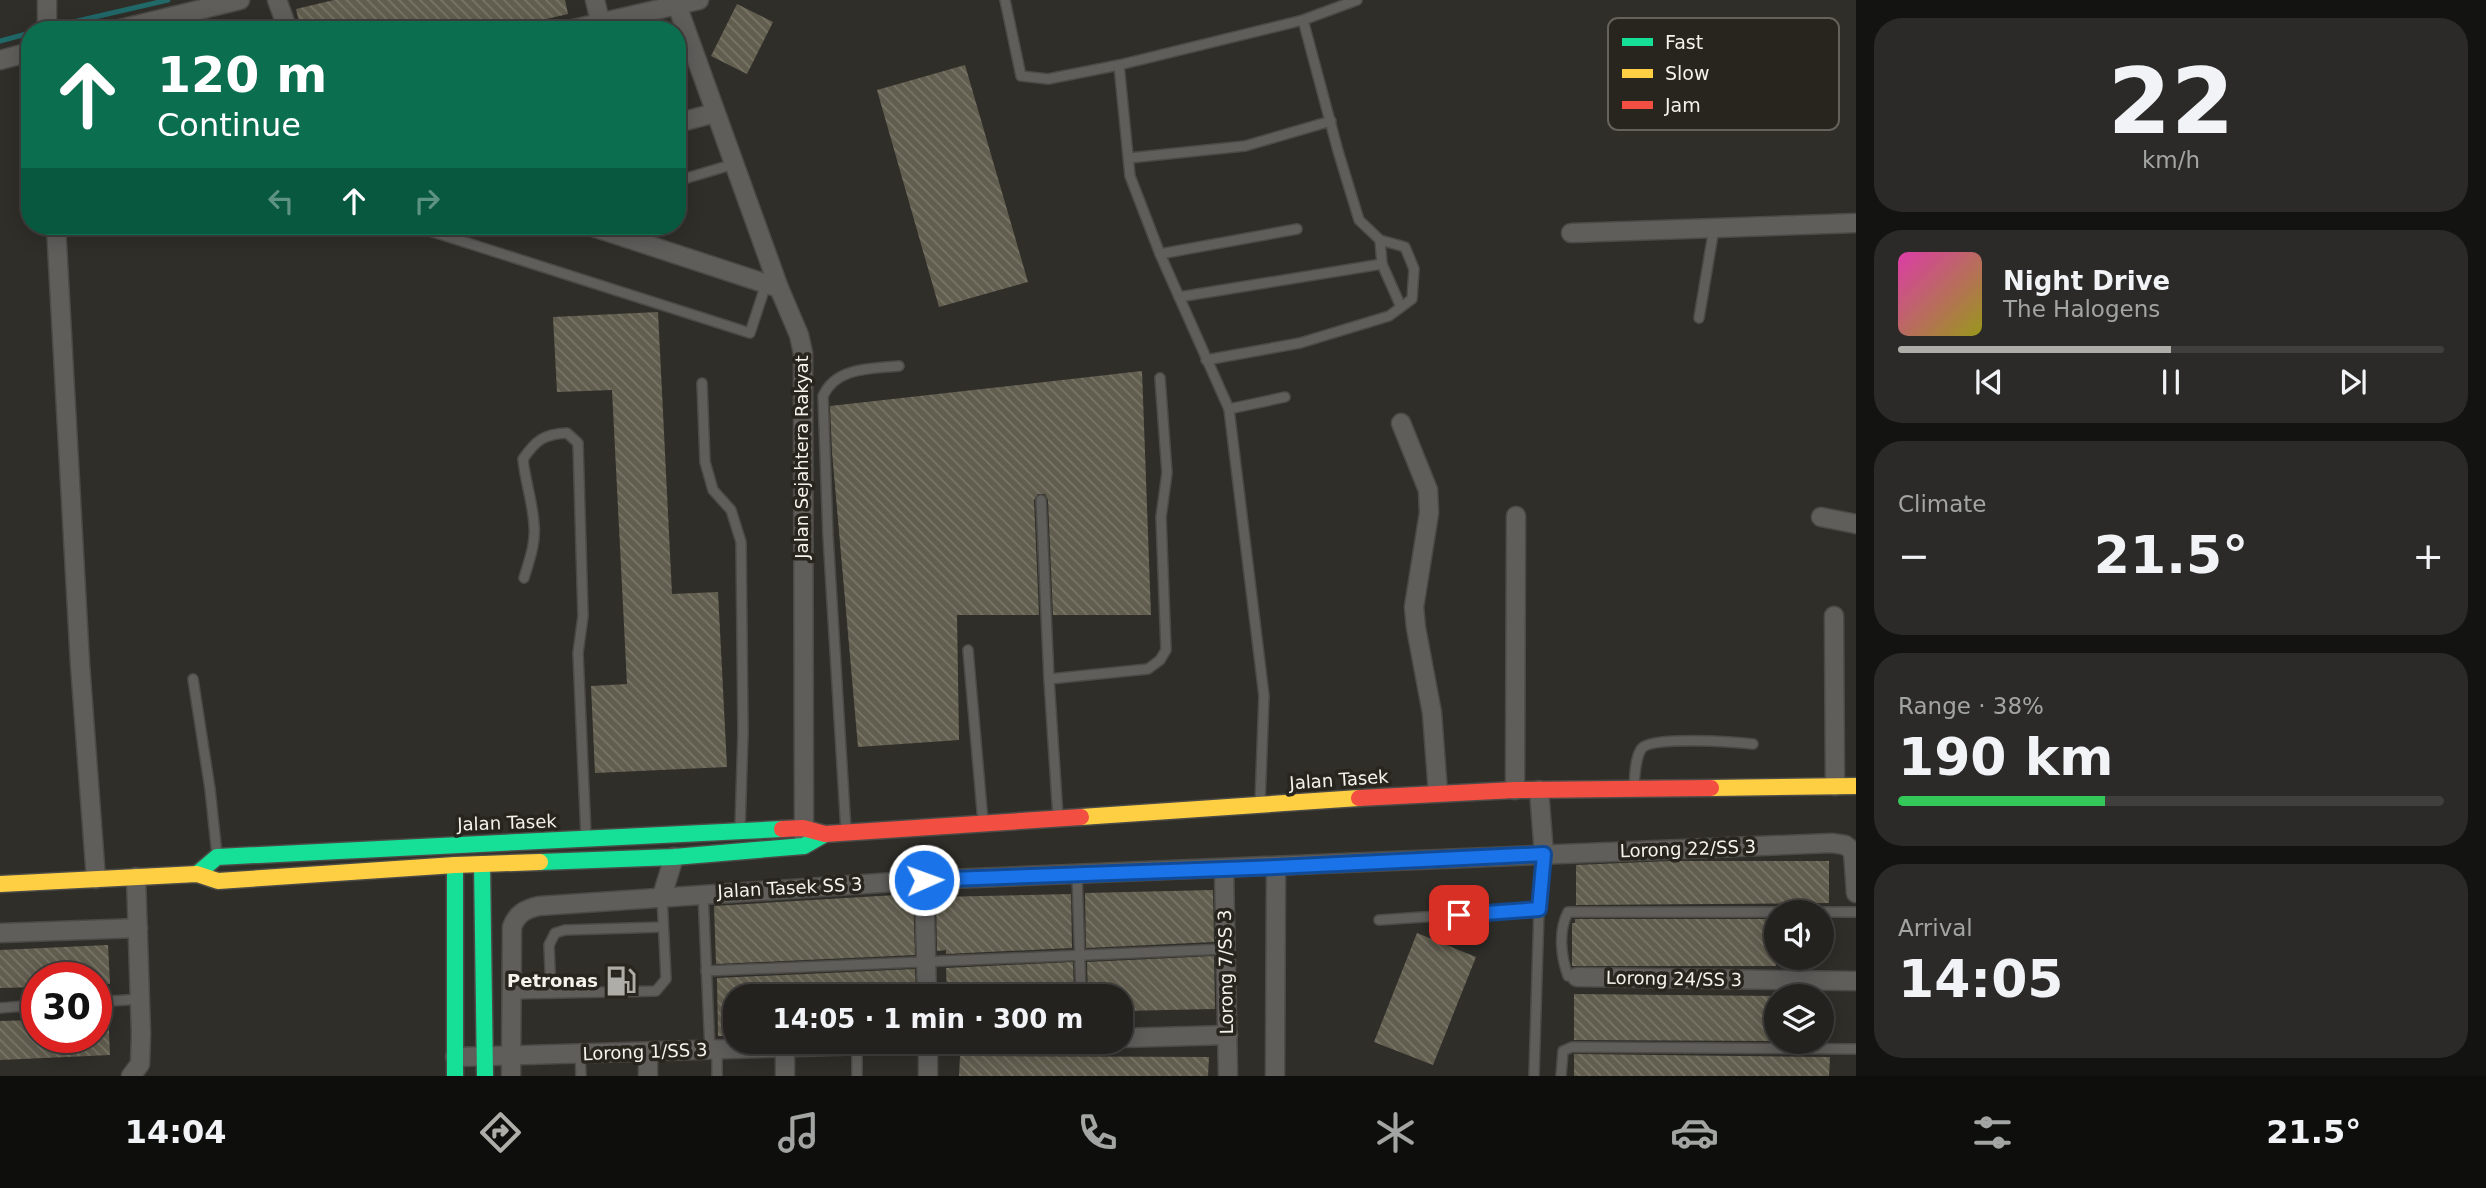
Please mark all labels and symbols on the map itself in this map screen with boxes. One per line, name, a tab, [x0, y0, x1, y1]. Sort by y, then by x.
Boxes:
legend	[1608, 18, 1839, 130]
text: Fast	[1665, 31, 1703, 53]
text: Slow	[1665, 62, 1710, 84]
text: Jam	[1664, 94, 1701, 116]
street label: Jalan Sejahtera Rakyat	[791, 355, 812, 560]
street label: Jalan Tasek	[1288, 766, 1390, 794]
street label: Jalan Tasek	[456, 810, 558, 835]
street label: Lorong 22/SS 3	[1620, 836, 1756, 861]
position arrow	[887, 843, 961, 917]
street label: Jalan Tasek SS 3	[716, 873, 863, 902]
pin	[1429, 885, 1489, 945]
street label: Lorong 7/SS 3	[1214, 909, 1237, 1035]
speed limit sign: 30	[21, 962, 112, 1053]
fuel station icon: Petronas	[604, 964, 638, 998]
street label: Lorong 24/SS 3	[1606, 967, 1742, 990]
place label: Petronas	[507, 970, 598, 991]
street label: Lorong 1/SS 3	[582, 1039, 708, 1064]

